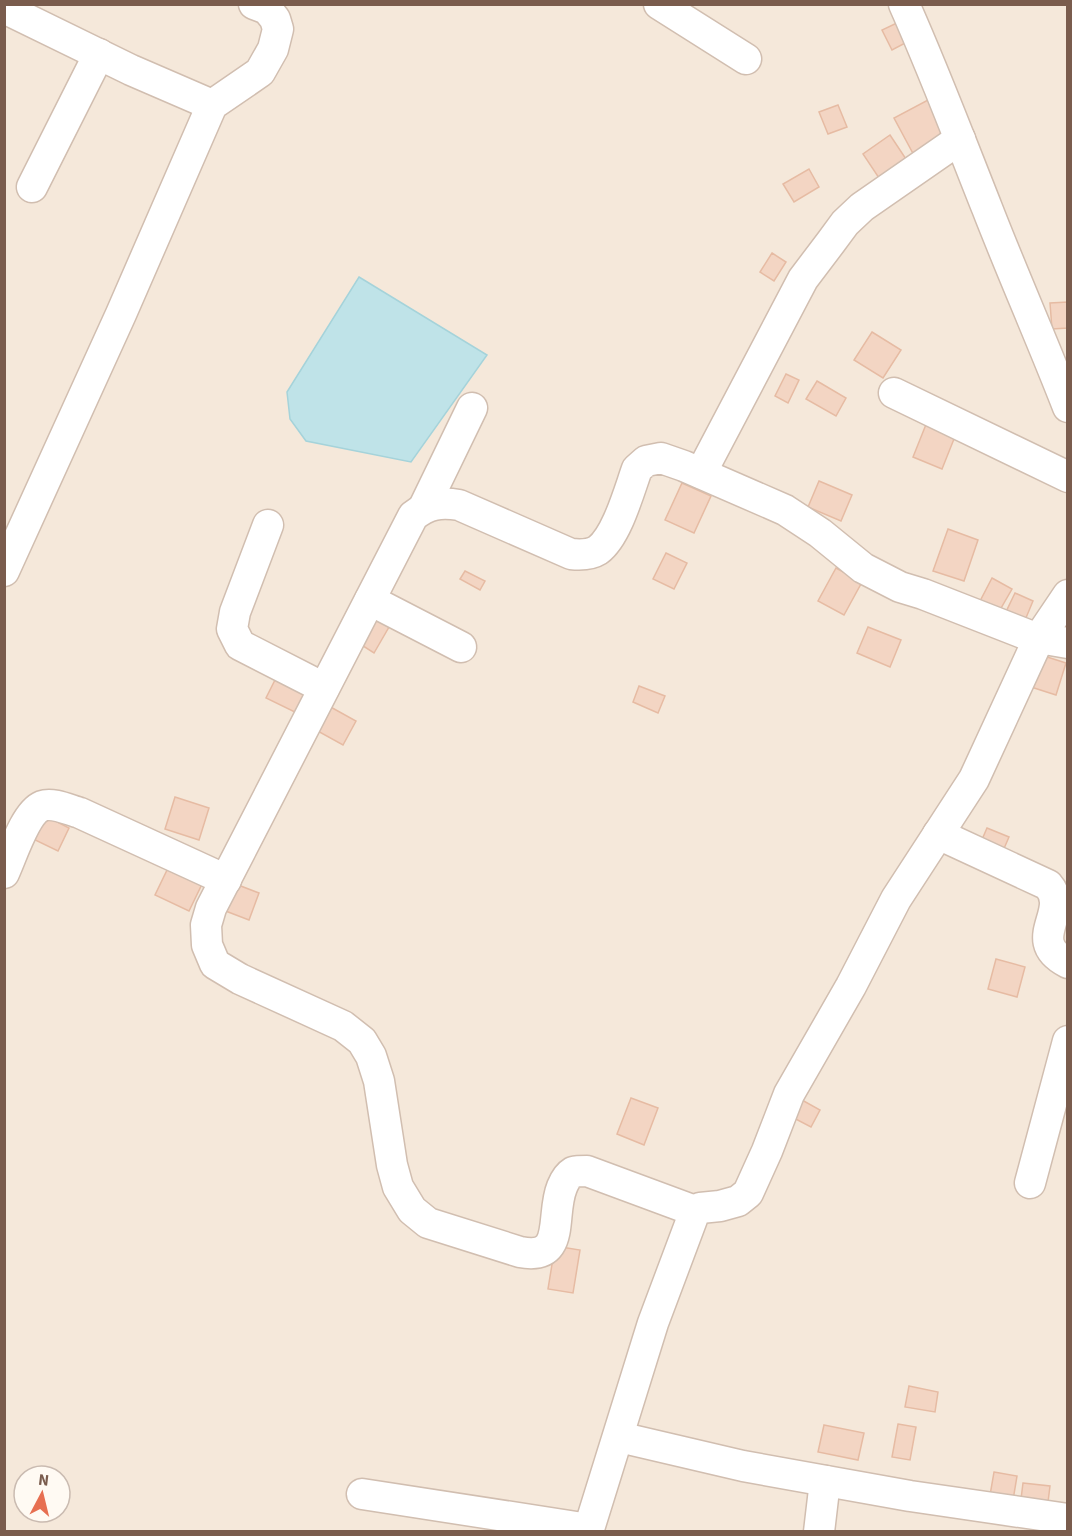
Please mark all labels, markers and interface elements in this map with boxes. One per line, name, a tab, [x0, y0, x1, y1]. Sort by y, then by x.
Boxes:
north arrow	[12, 1464, 72, 1524]
text: N	[37, 1469, 50, 1492]

